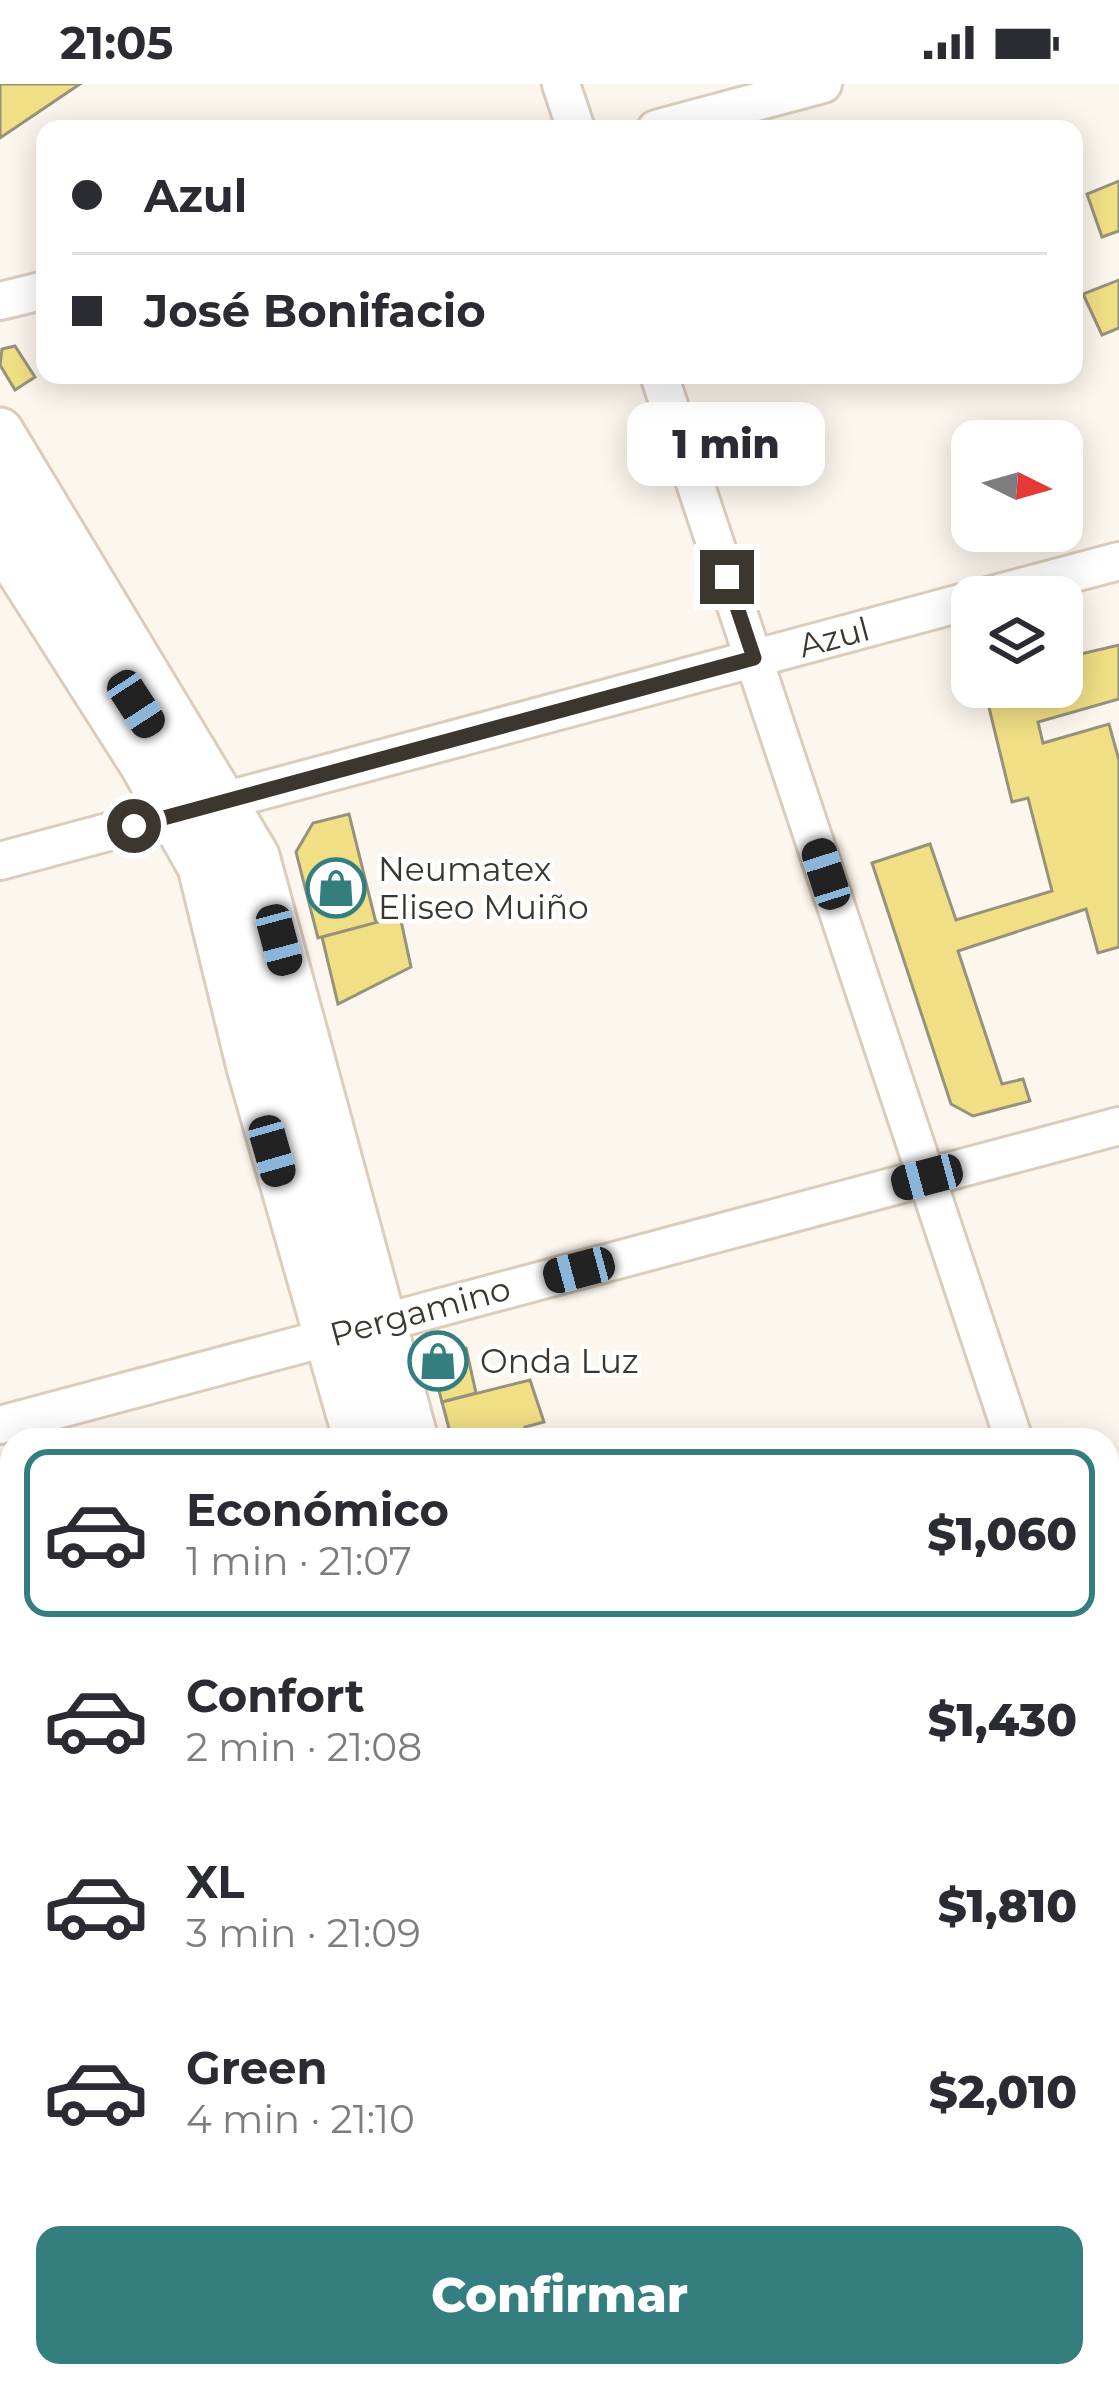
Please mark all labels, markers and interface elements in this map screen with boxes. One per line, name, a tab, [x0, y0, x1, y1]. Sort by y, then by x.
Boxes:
text: 21:05	[60, 15, 173, 70]
text: Azul	[144, 168, 247, 223]
text: José Bonifacio	[144, 283, 486, 338]
callout: 1 min	[628, 403, 826, 487]
text: 1 min	[672, 420, 780, 468]
north arrow	[951, 420, 1083, 552]
map controls	[951, 420, 1083, 708]
route end	[700, 550, 754, 604]
button: layers	[951, 576, 1083, 708]
street label: Azul	[794, 608, 874, 666]
car	[101, 664, 171, 744]
route start	[107, 799, 161, 853]
car	[798, 834, 854, 914]
place label: Neumatex Eliseo Muiño	[378, 849, 589, 927]
shop icon: Neumatex Eliseo Muiño	[305, 857, 367, 919]
car	[252, 901, 306, 979]
car	[245, 1111, 299, 1191]
car	[888, 1150, 966, 1204]
car	[540, 1243, 618, 1297]
street label: Pergamino	[325, 1268, 515, 1354]
shop icon: Onda Luz	[407, 1330, 469, 1392]
place label: Onda Luz	[480, 1341, 639, 1381]
icon: car	[42, 1479, 150, 1587]
text: Económico	[186, 1482, 449, 1537]
text: $1,060	[927, 1506, 1077, 1561]
text: 1 min · 21:07	[186, 1537, 412, 1585]
icon: car	[42, 1665, 150, 1773]
text: Confort	[186, 1668, 365, 1723]
text: $1,430	[928, 1692, 1077, 1747]
text: 2 min · 21:08	[186, 1723, 422, 1771]
icon: car	[42, 1851, 150, 1959]
text: XL	[186, 1854, 244, 1909]
text: $1,810	[938, 1878, 1077, 1933]
text: 3 min · 21:09	[186, 1909, 421, 1957]
icon: car	[42, 2037, 150, 2145]
text: Green	[186, 2040, 328, 2095]
text: $2,010	[929, 2064, 1077, 2119]
text: 4 min · 21:10	[186, 2095, 415, 2143]
button: Confirmar	[36, 2226, 1083, 2364]

